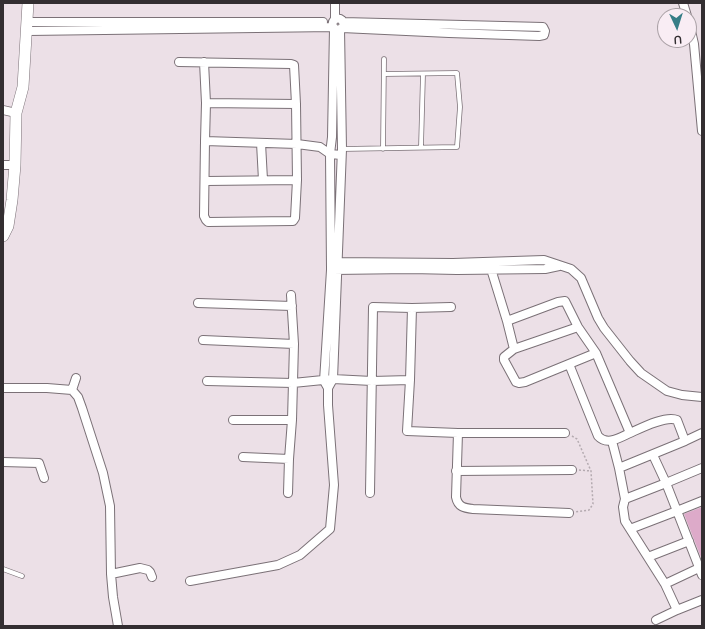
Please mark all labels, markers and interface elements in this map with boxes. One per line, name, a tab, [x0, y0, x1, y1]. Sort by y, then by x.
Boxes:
north arrow	[657, 8, 697, 48]
text: U	[673, 33, 682, 46]

